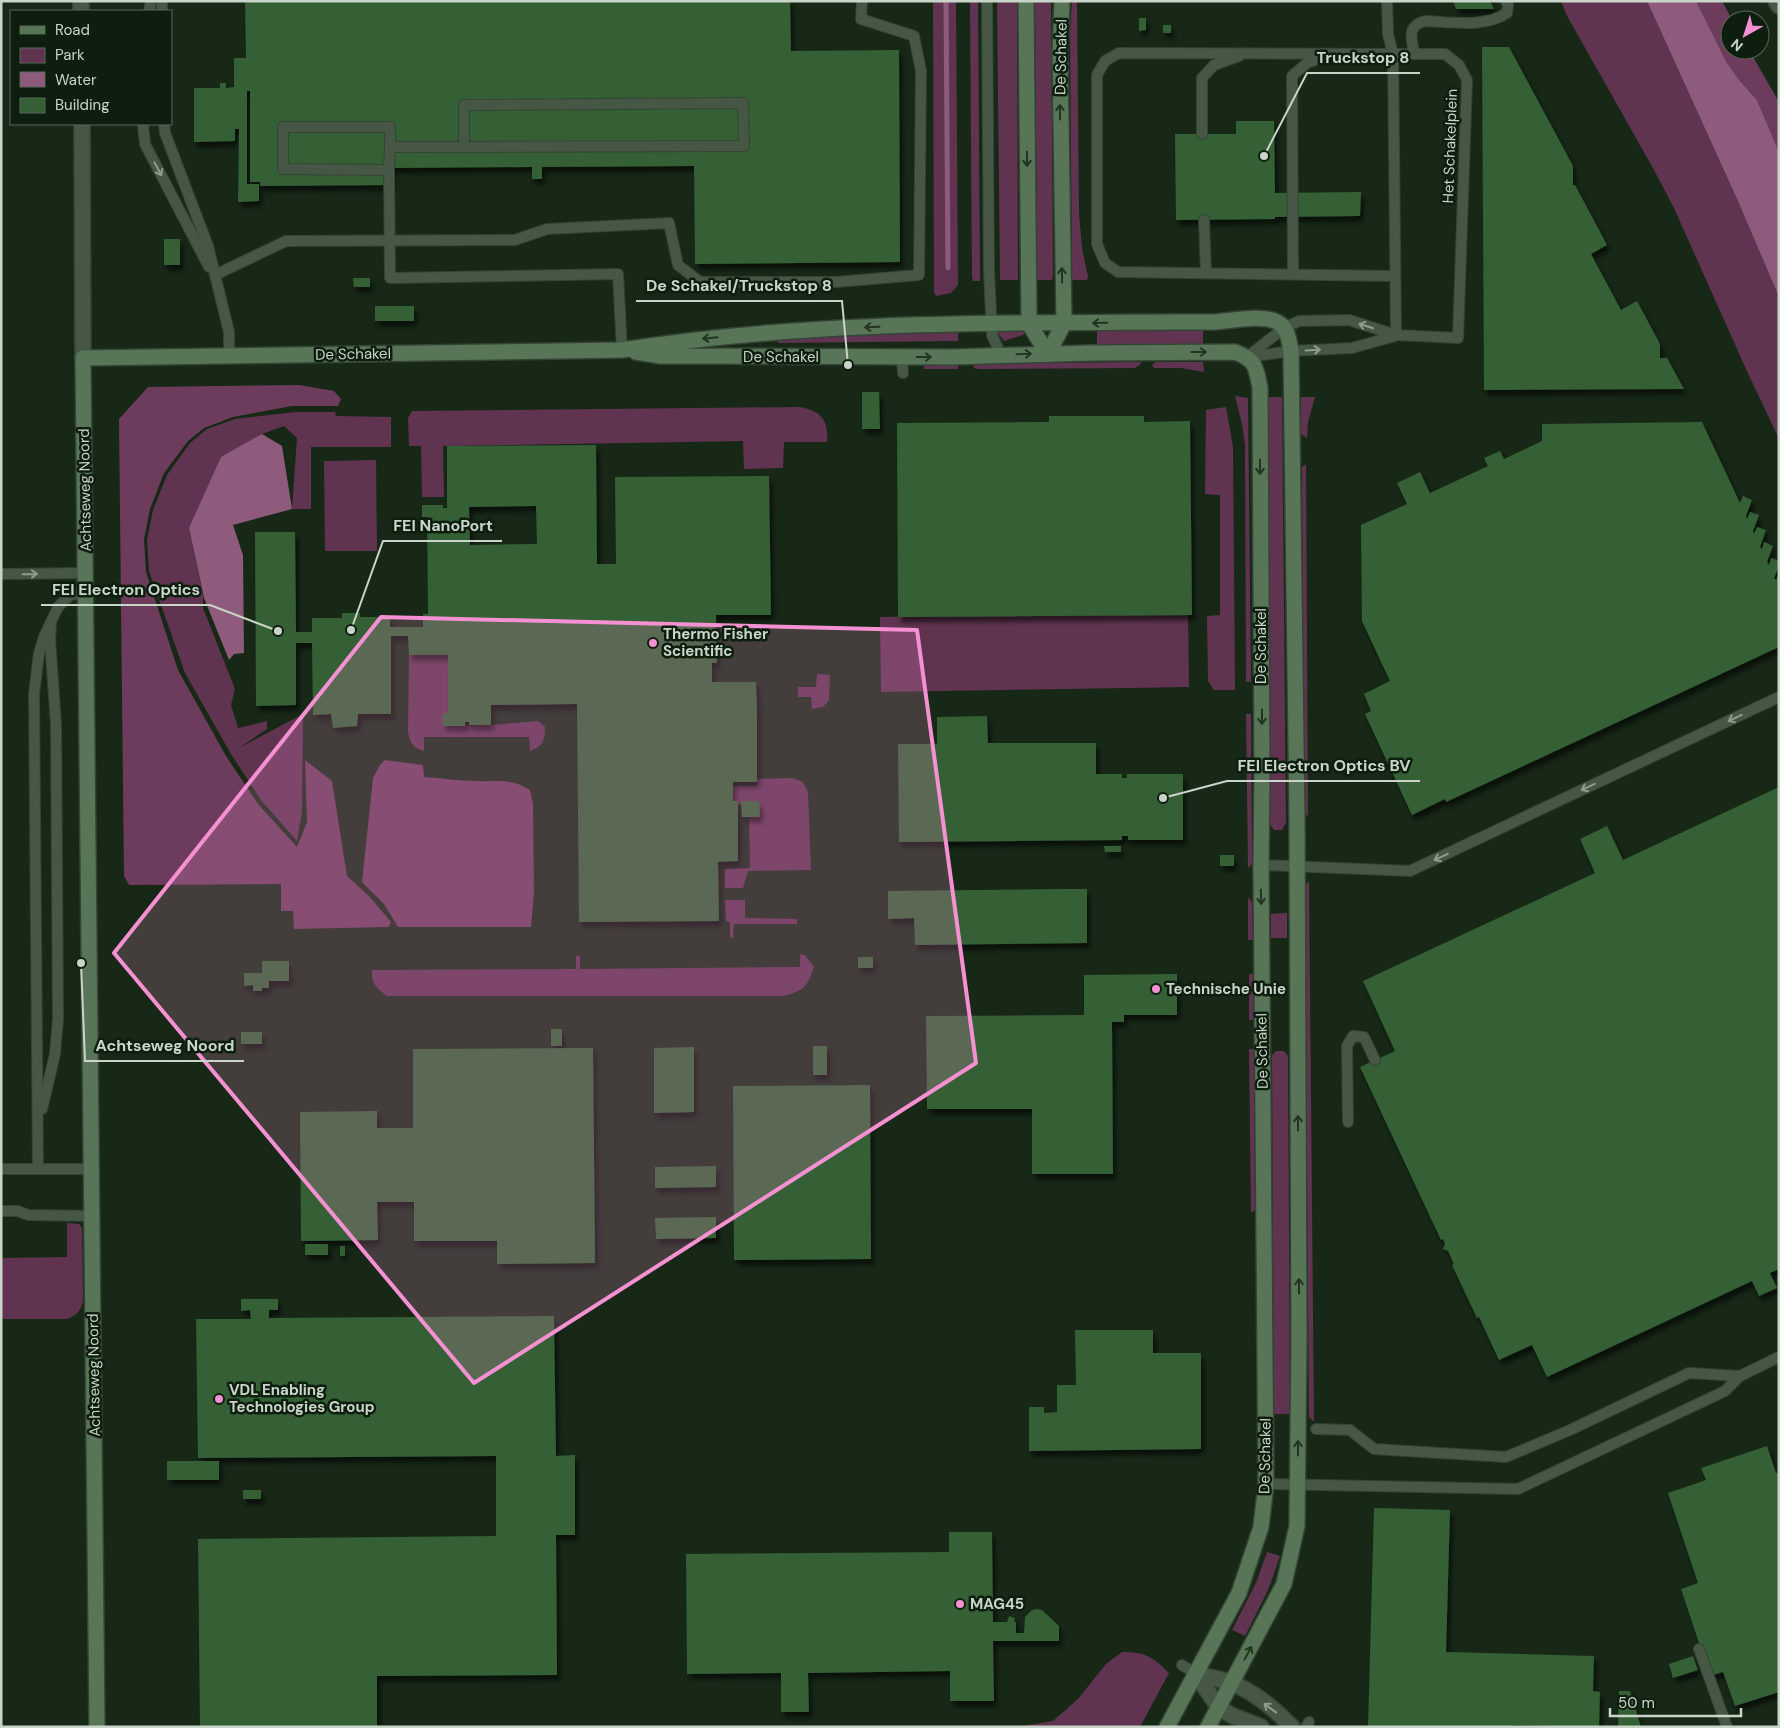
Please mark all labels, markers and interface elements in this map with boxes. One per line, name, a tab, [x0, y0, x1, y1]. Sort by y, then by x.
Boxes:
legend	[10, 10, 172, 125]
north arrow	[1720, 10, 1770, 60]
street label: De Schakel	[1050, 19, 1072, 95]
text: Road	[55, 20, 90, 40]
text: N	[1727, 35, 1746, 55]
callout: Truckstop 8	[1307, 42, 1420, 73]
text: Park	[55, 45, 85, 65]
text: Truckstop 8	[1317, 47, 1409, 68]
text: Water	[55, 70, 97, 90]
street label: Het Schakelplein	[1438, 88, 1462, 204]
text: Building	[55, 95, 110, 115]
one-way arrow	[1055, 104, 1065, 120]
one-way arrow	[1022, 150, 1032, 167]
one-way arrow	[154, 161, 163, 176]
one-way arrow	[1057, 267, 1067, 283]
callout: De Schakel/Truckstop 8	[636, 270, 842, 301]
text: De Schakel/Truckstop 8	[646, 275, 832, 296]
one-way arrow	[1093, 318, 1109, 328]
one-way arrow	[1358, 320, 1374, 330]
one-way arrow	[865, 323, 881, 332]
one-way arrow	[703, 333, 719, 343]
street label: De Schakel	[315, 343, 391, 365]
one-way arrow	[1305, 346, 1321, 355]
street label: De Schakel	[743, 347, 819, 367]
one-way arrow	[1190, 347, 1207, 357]
one-way arrow	[1016, 350, 1032, 359]
one-way arrow	[916, 352, 932, 362]
street label: Achtseweg Noord	[74, 428, 96, 552]
one-way arrow	[1256, 458, 1265, 474]
callout: FEI NanoPort	[383, 510, 502, 541]
text: FEI NanoPort	[393, 515, 493, 536]
one-way arrow	[22, 569, 38, 578]
callout: FEI Electron Optics	[41, 574, 210, 605]
text: FEI Electron Optics	[52, 579, 200, 600]
street label: De Schakel	[1251, 608, 1271, 684]
place label: Thermo Fisher Scientific	[663, 624, 768, 661]
marker: Thermo Fisher Scientific	[647, 637, 659, 649]
one-way arrow	[1257, 708, 1267, 724]
one-way arrow	[1728, 714, 1743, 723]
callout: FEI Electron Optics BV	[1227, 750, 1420, 781]
text: FEI Electron Optics BV	[1237, 755, 1411, 776]
one-way arrow	[1581, 783, 1596, 793]
one-way arrow	[1434, 852, 1449, 862]
one-way arrow	[1256, 888, 1266, 904]
place label: Technische Unie	[1166, 979, 1286, 999]
marker: Technische Unie	[1150, 983, 1162, 995]
street label: De Schakel	[1251, 1013, 1273, 1089]
callout: Achtseweg Noord	[85, 1030, 244, 1061]
text: Achtseweg Noord	[96, 1035, 234, 1056]
one-way arrow	[1293, 1116, 1303, 1132]
one-way arrow	[1294, 1278, 1304, 1294]
street label: Achtseweg Noord	[83, 1313, 105, 1437]
place label: VDL Enabling Technologies Group	[229, 1380, 375, 1417]
marker: VDL Enabling Technologies Group	[213, 1393, 225, 1405]
street label: De Schakel	[1254, 1418, 1276, 1494]
one-way arrow	[1293, 1441, 1303, 1457]
place label: MAG45	[970, 1594, 1024, 1614]
marker: MAG45	[954, 1598, 966, 1610]
one-way arrow	[1244, 1646, 1253, 1661]
scale bar	[1610, 1686, 1741, 1718]
text: 50 m	[1618, 1693, 1655, 1713]
one-way arrow	[1264, 1702, 1277, 1713]

